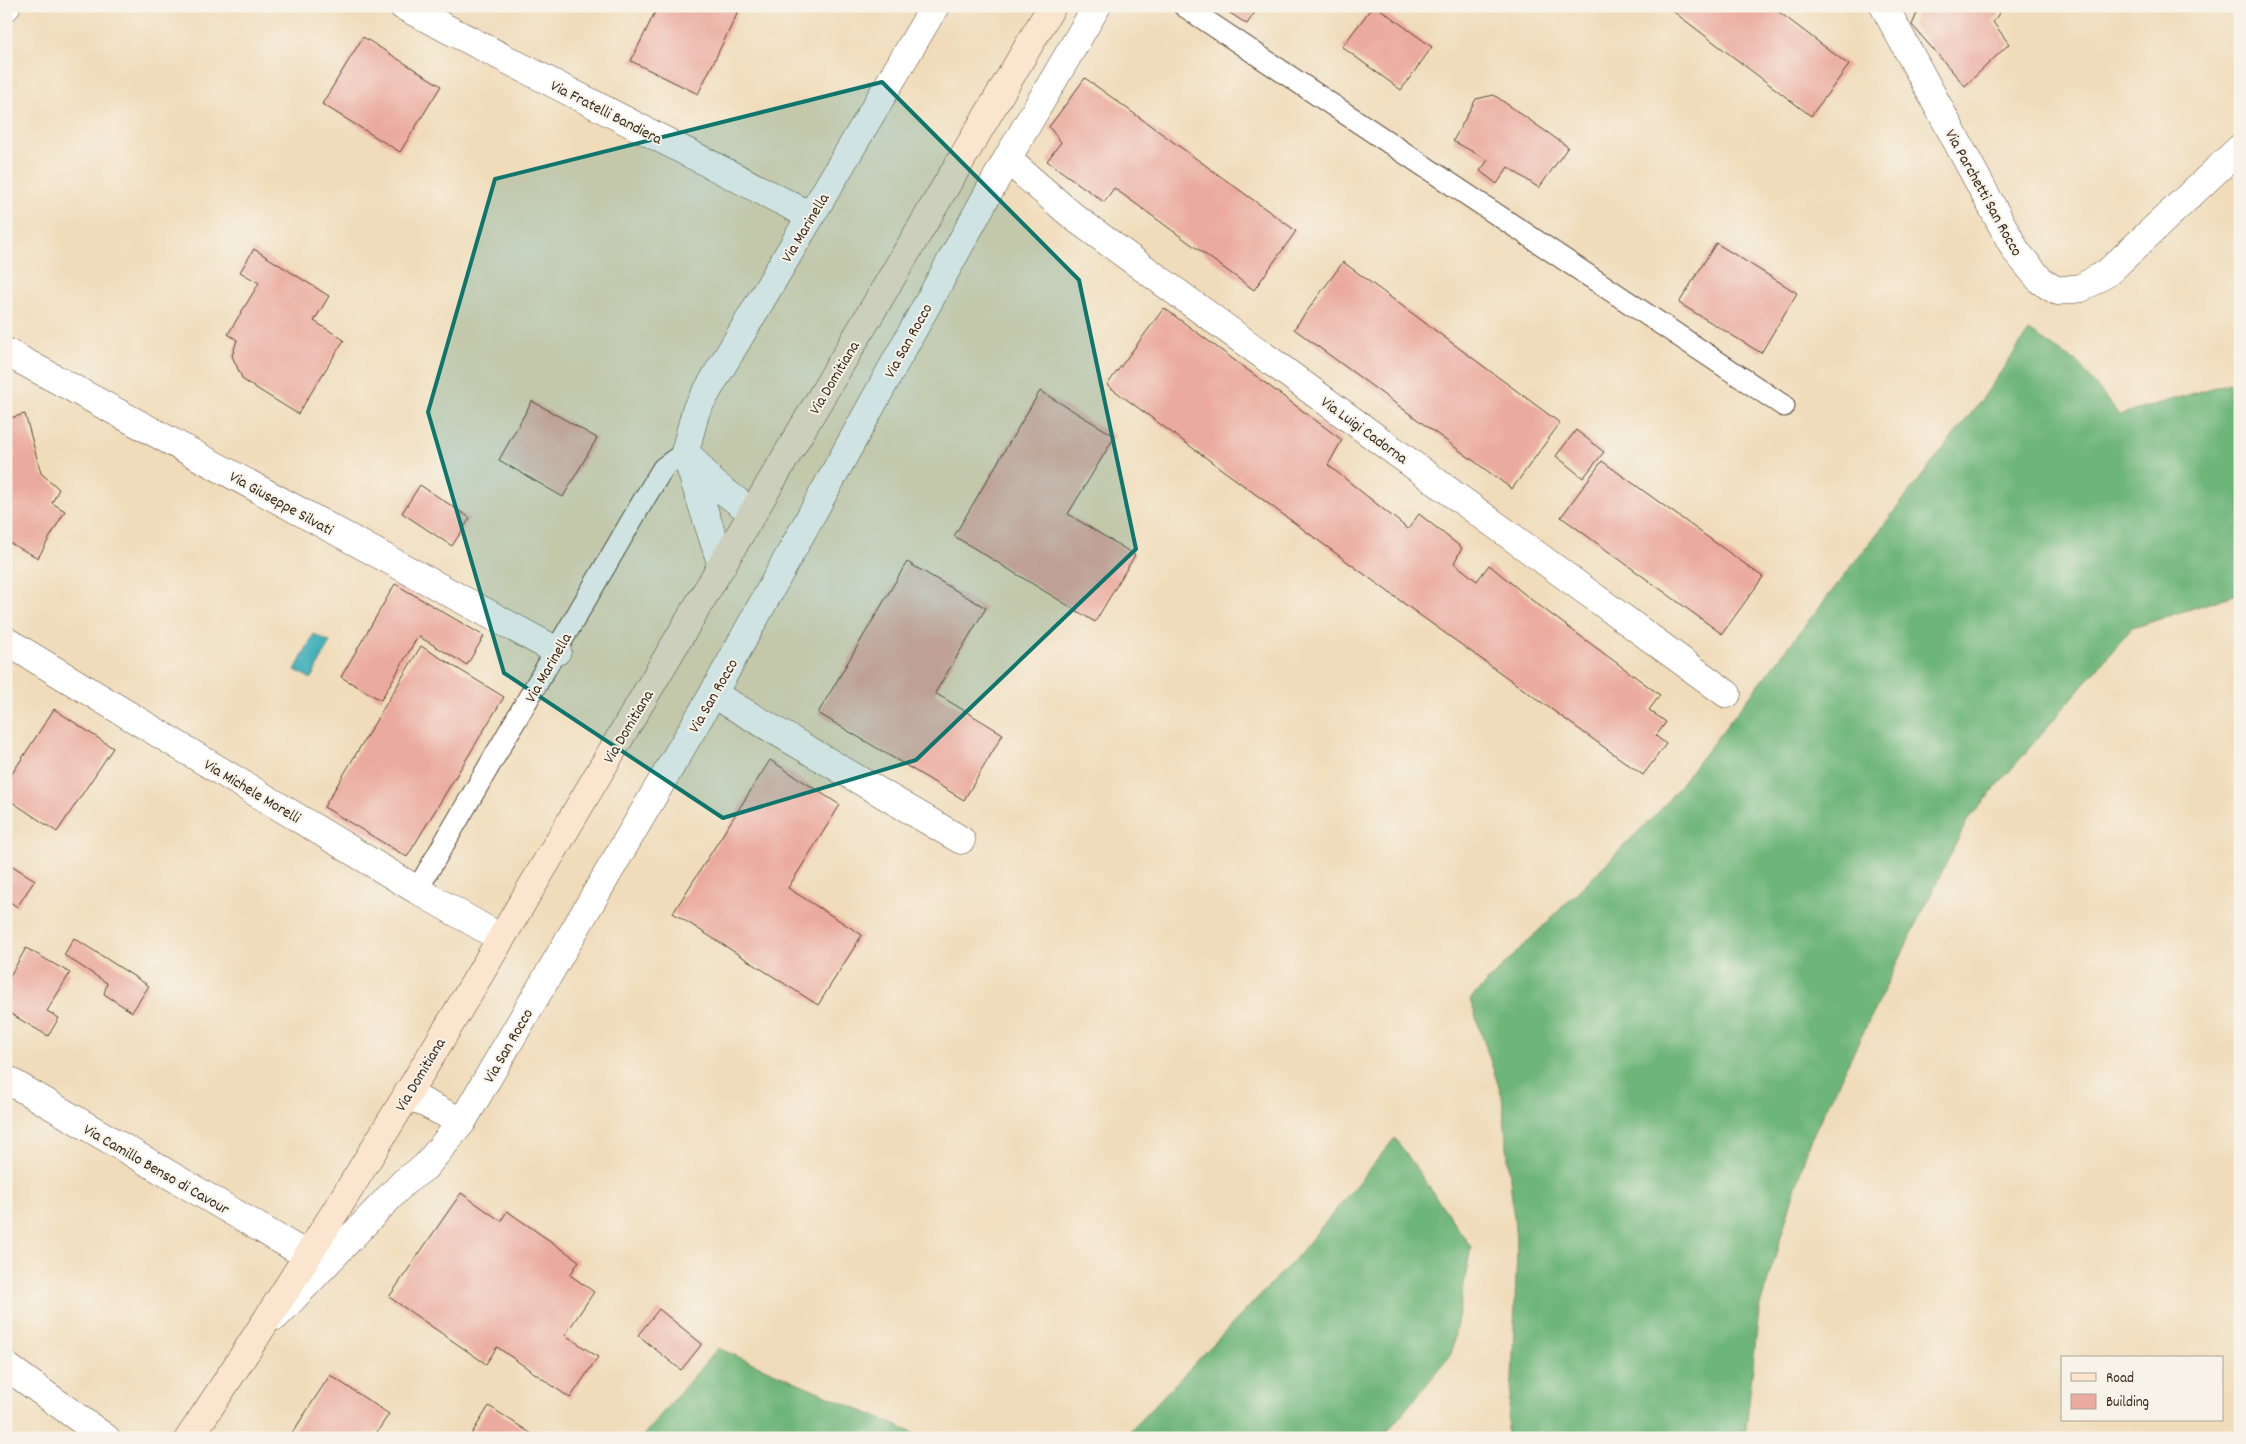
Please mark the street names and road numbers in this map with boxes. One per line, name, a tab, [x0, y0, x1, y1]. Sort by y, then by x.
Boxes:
street label: Via Fratelli Bandiera	[546, 75, 666, 152]
street label: Via Parchetti San Rocco	[1938, 125, 2027, 261]
street label: Via Marinella	[776, 189, 836, 267]
street label: Via San Rocco	[879, 300, 939, 383]
street label: Via Domitiana	[804, 337, 866, 419]
street label: Via Luigi Cadorna	[1315, 392, 1412, 471]
street label: Via Giuseppe Silvati	[225, 466, 337, 542]
street label: Via Marinella	[520, 629, 579, 707]
street label: Via San Rocco	[684, 655, 745, 738]
street label: Via Domitiana	[598, 686, 660, 768]
street label: Via Michele Morelli	[199, 754, 305, 830]
street label: Via San Rocco	[479, 1005, 540, 1088]
street label: Via Domitiana	[390, 1034, 452, 1116]
street label: Via Camillo Benso di Cavour	[78, 1119, 233, 1221]

